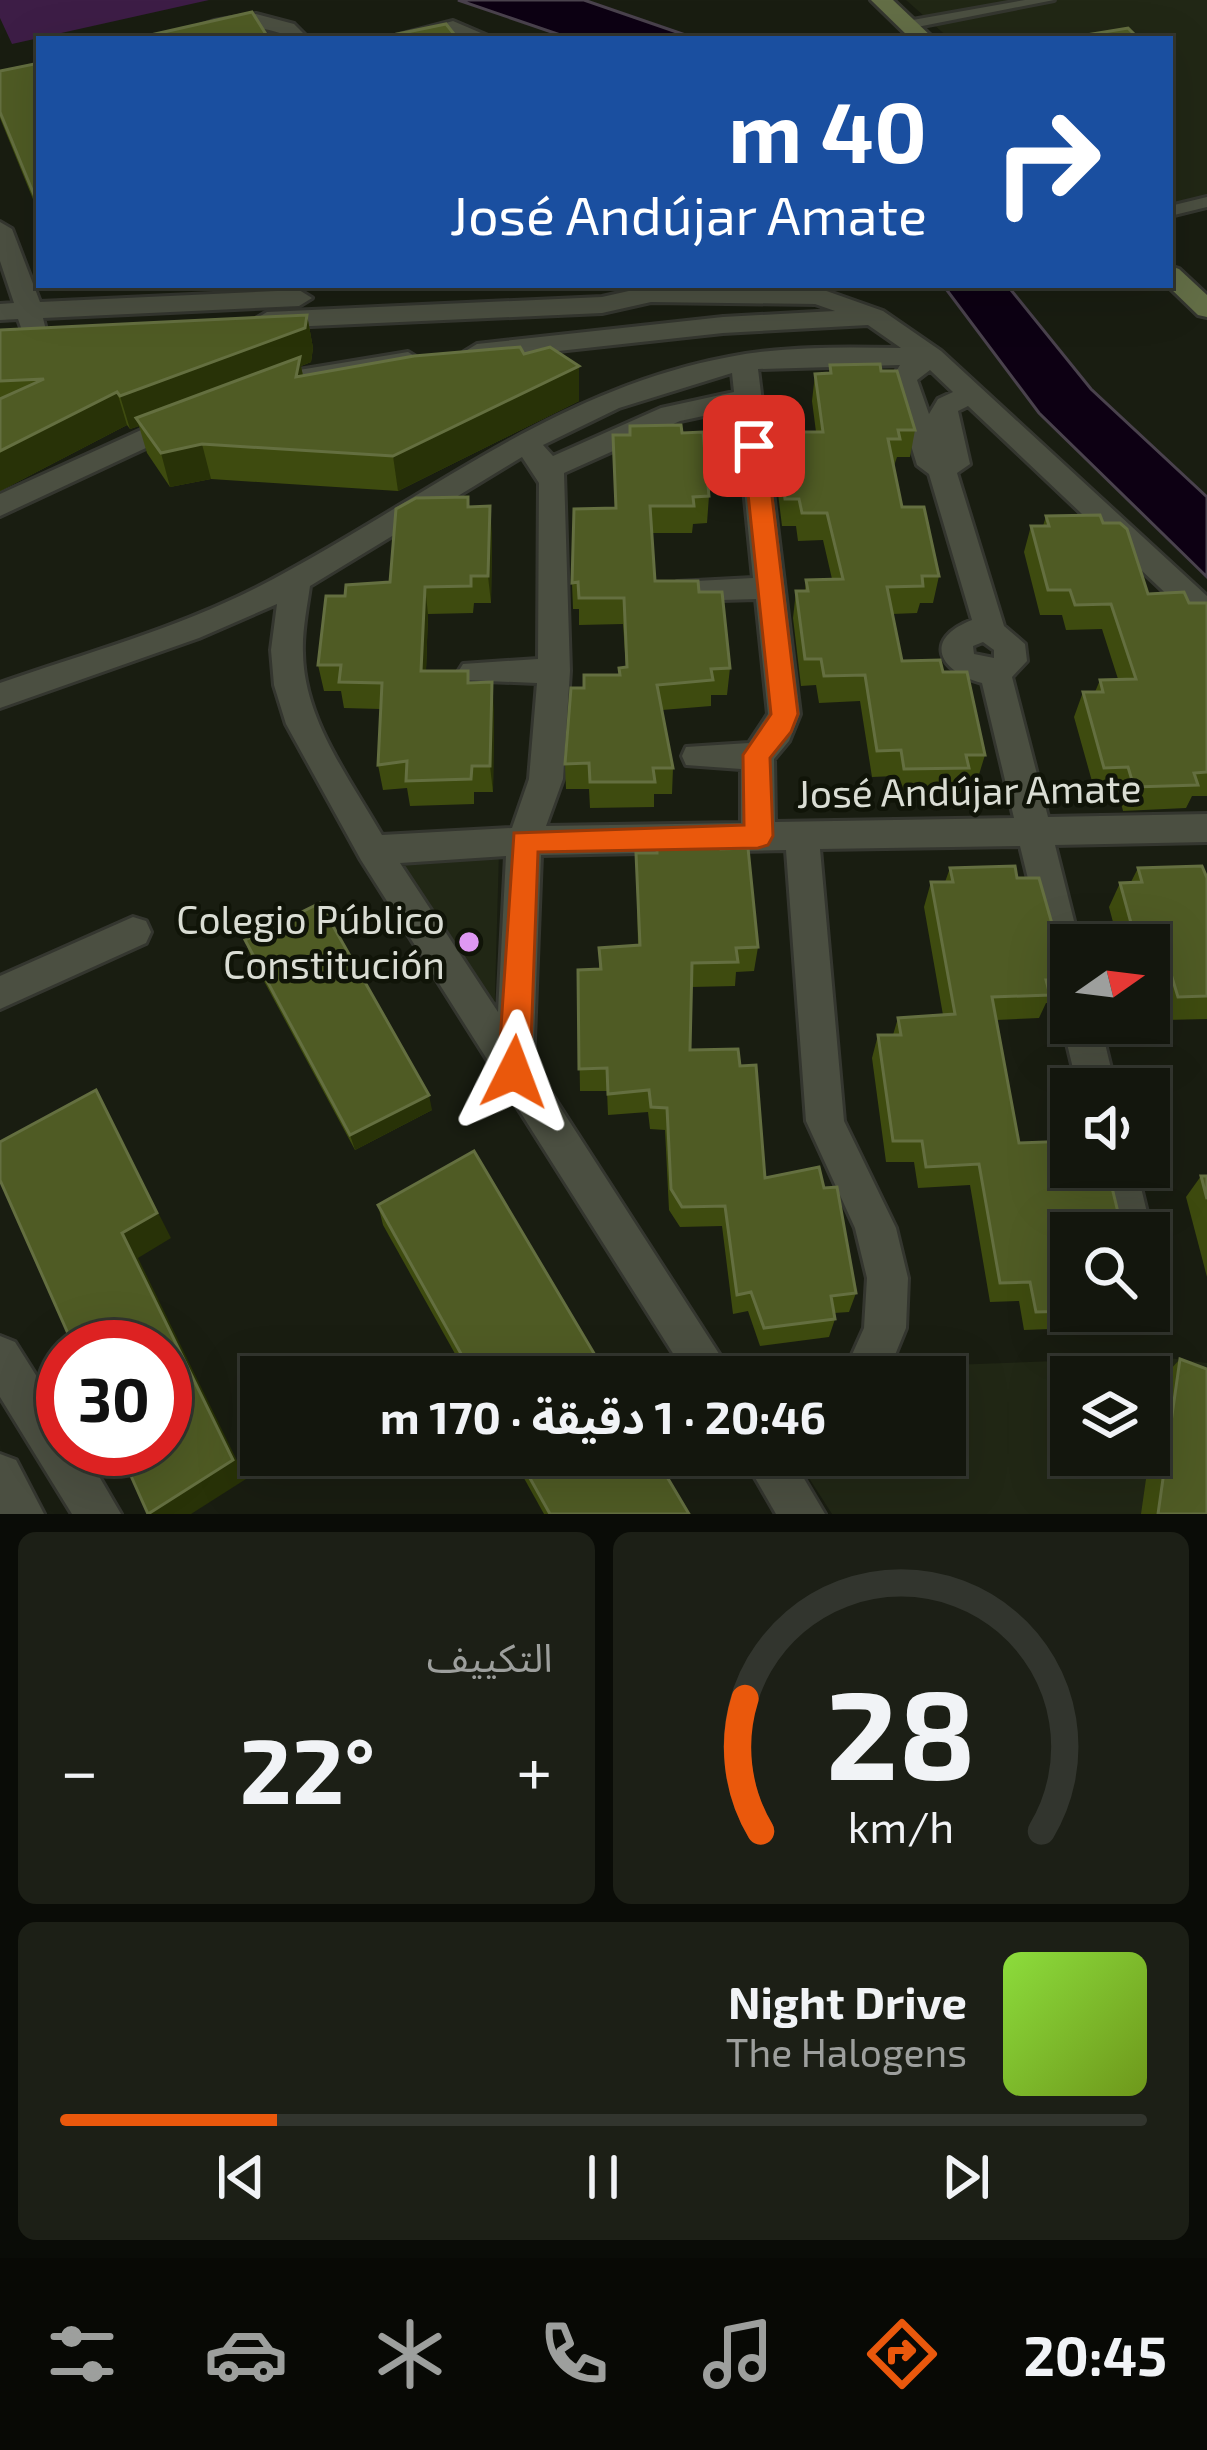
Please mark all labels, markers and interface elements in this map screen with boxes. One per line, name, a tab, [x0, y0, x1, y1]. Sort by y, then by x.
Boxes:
text: 40 m	[728, 79, 927, 180]
icon: right	[969, 84, 1125, 240]
text: José Andújar Amate	[450, 181, 927, 246]
pin	[703, 395, 805, 497]
icon: arrive	[721, 413, 787, 479]
street label: José Andújar Amate	[796, 763, 1142, 816]
place label: Colegio Público Constitución	[176, 895, 445, 987]
north arrow	[1050, 924, 1170, 1044]
map controls	[1050, 924, 1170, 1476]
marker: Colegio Público Constitución	[456, 929, 482, 955]
position arrow	[451, 1009, 577, 1135]
button: sound	[1050, 1068, 1170, 1188]
button: search	[1050, 1212, 1170, 1332]
speed limit sign: 30	[36, 1320, 192, 1476]
button: layers	[1050, 1356, 1170, 1476]
text: 20:46 · 1 دقيقة · 170 m	[380, 1389, 826, 1443]
text: التكييف	[427, 1633, 553, 1680]
text: 28	[826, 1655, 976, 1805]
text: 22°	[240, 1714, 375, 1822]
text: −	[60, 1729, 99, 1808]
text: +	[516, 1729, 552, 1808]
text: km/h	[847, 1800, 954, 1852]
text: Night Drive	[728, 1974, 967, 2028]
text: The Halogens	[726, 2028, 967, 2075]
icon: previous	[208, 2144, 274, 2210]
icon: pause	[570, 2144, 636, 2210]
icon: next	[933, 2144, 999, 2210]
icon: filters	[40, 2312, 124, 2396]
icon: car	[204, 2312, 288, 2396]
icon: climate	[368, 2312, 452, 2396]
icon: phone	[532, 2312, 616, 2396]
icon: music	[696, 2312, 780, 2396]
icon: directions	[860, 2312, 944, 2396]
text: 20:45	[1024, 2322, 1167, 2387]

